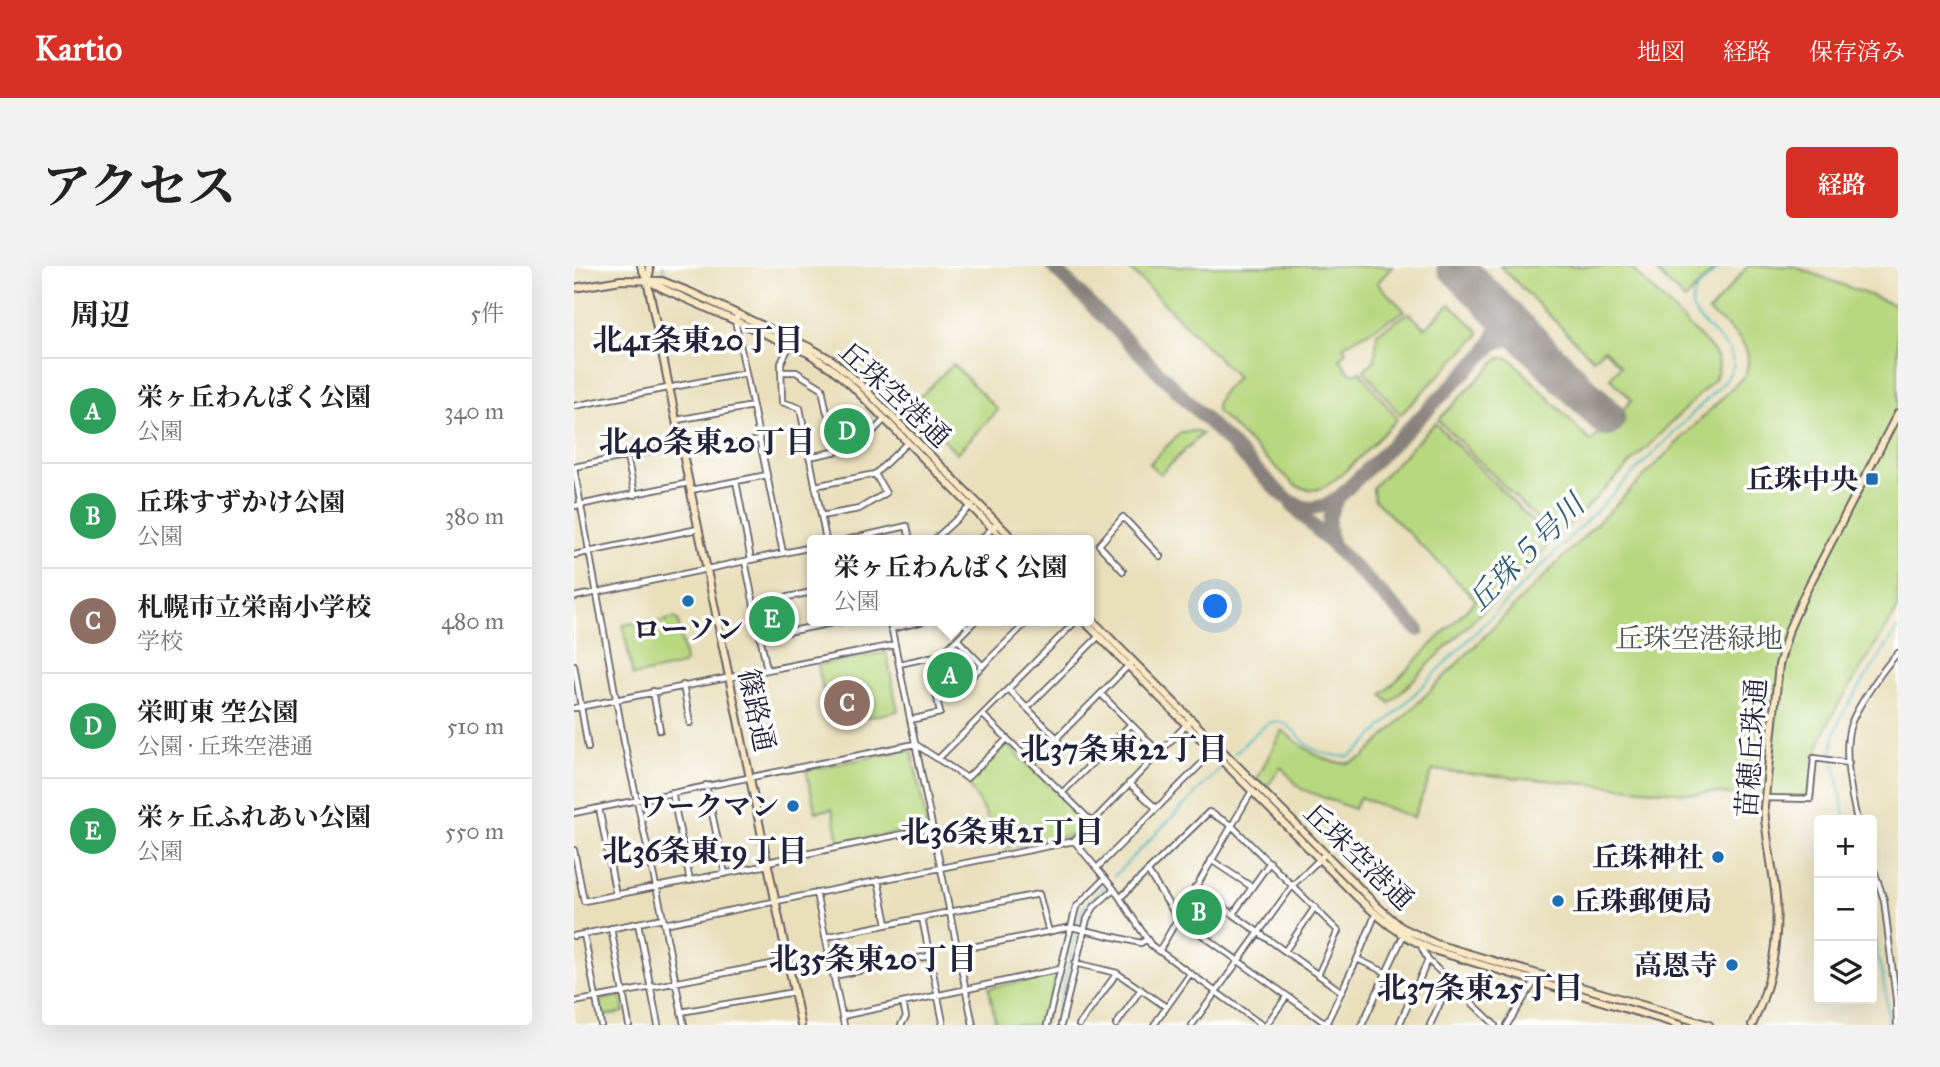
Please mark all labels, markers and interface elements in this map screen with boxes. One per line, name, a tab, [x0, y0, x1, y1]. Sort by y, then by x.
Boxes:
text: Kartio	[35, 29, 122, 69]
text: 地図	[1637, 37, 1685, 67]
text: 経路	[1723, 37, 1771, 67]
text: 保存済み	[1809, 37, 1905, 67]
button: 経路	[1786, 147, 1898, 218]
text: アクセス	[42, 157, 237, 216]
text: 周辺	[70, 297, 130, 333]
text: 5件	[470, 299, 504, 327]
district label: 北41条東20丁目	[593, 322, 803, 358]
street label: 丘珠空港通	[832, 334, 958, 455]
text: 栄ヶ丘わんぱく公園	[137, 381, 371, 413]
text: A	[85, 397, 101, 425]
text: 340 m	[444, 397, 504, 425]
pin: D	[824, 405, 870, 457]
text: 公園	[137, 417, 183, 445]
district label: 北40条東20丁目	[599, 424, 815, 460]
place label: 丘珠中央	[1746, 462, 1858, 497]
marker: 丘珠中央	[1864, 471, 1880, 487]
water label: 丘珠５号川	[1460, 485, 1594, 619]
text: 丘珠すずかけ公園	[137, 486, 345, 518]
text: B	[85, 502, 101, 530]
text: 380 m	[445, 502, 504, 530]
text: 公園	[137, 522, 183, 550]
popup	[807, 535, 1094, 626]
text: 栄ヶ丘わんぱく公園	[833, 551, 1068, 583]
text: 公園	[833, 587, 879, 615]
your location	[1198, 589, 1232, 623]
text: 札幌市立栄南小学校	[137, 591, 371, 623]
marker: ローソン	[680, 593, 696, 609]
pin: E	[749, 593, 795, 645]
text: C	[85, 607, 101, 635]
text: 480 m	[441, 607, 504, 635]
place label: ローソン	[633, 612, 743, 647]
park label: 丘珠空港緑地	[1615, 621, 1783, 656]
text: 学校	[137, 627, 183, 655]
pin: A	[927, 649, 973, 701]
street label: 篠路通	[731, 665, 782, 755]
pin: C	[824, 677, 870, 729]
street label: 苗穂丘珠通	[1729, 677, 1774, 819]
text: 栄町東 空公園	[137, 696, 299, 728]
text: D	[84, 712, 102, 740]
text: 510 m	[447, 712, 504, 740]
district label: 北37条東22丁目	[1020, 731, 1228, 767]
text: 公園 · 丘珠空港通	[137, 732, 313, 760]
place label: ワークマン	[639, 789, 779, 824]
street label: 丘珠空港通	[1296, 795, 1421, 918]
marker: ワークマン	[785, 798, 801, 814]
text: 栄ヶ丘ふれあい公園	[137, 801, 371, 833]
district label: 北36条東21丁目	[900, 814, 1104, 850]
map controls	[1814, 815, 1877, 1004]
button: +	[1814, 815, 1877, 878]
text: E	[85, 817, 101, 845]
text: 550 m	[445, 817, 504, 845]
district label: 北36条東19丁目	[602, 833, 808, 870]
text: 公園	[137, 837, 183, 865]
place label: 丘珠神社	[1592, 840, 1704, 875]
marker: 丘珠神社	[1710, 849, 1726, 865]
button: −	[1814, 878, 1877, 941]
place label: 丘珠郵便局	[1572, 884, 1712, 919]
pin: B	[1176, 886, 1222, 938]
marker: 丘珠郵便局	[1550, 893, 1566, 909]
district label: 北35条東20丁目	[769, 941, 977, 977]
button: layers	[1814, 941, 1877, 1004]
place label: 高恩寺	[1634, 948, 1718, 983]
marker: 高恩寺	[1724, 957, 1740, 973]
district label: 北37条東25丁目	[1377, 970, 1583, 1006]

